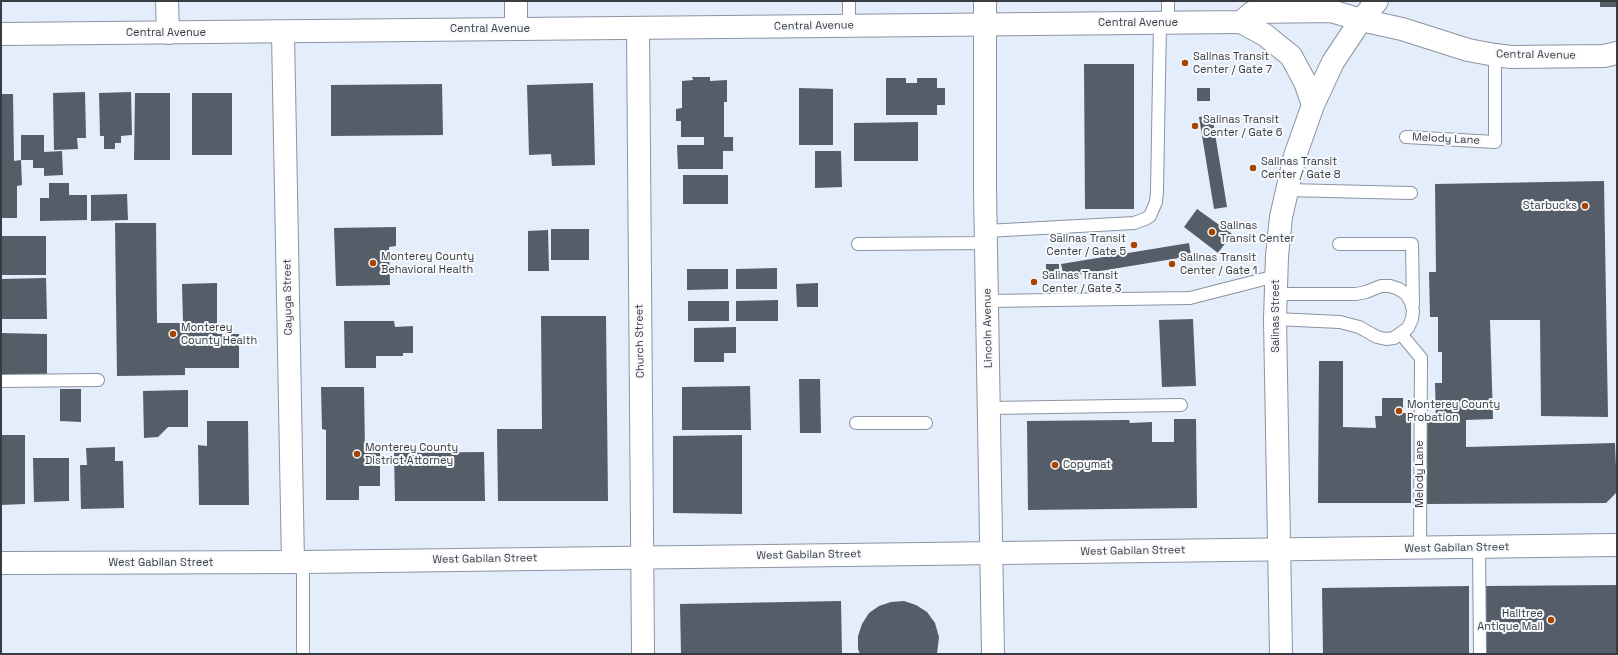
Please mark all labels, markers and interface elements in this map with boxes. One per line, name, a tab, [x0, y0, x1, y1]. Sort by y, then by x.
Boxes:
street label: Central Avenue	[1098, 16, 1178, 30]
street label: Central Avenue	[774, 19, 854, 33]
street label: Central Avenue	[450, 22, 530, 36]
street label: Central Avenue	[126, 26, 206, 40]
street label: Central Avenue	[1496, 48, 1576, 62]
place label: Salinas Transit Center / Gate 7	[1193, 50, 1272, 76]
marker: Salinas Transit Center / Gate 7	[1180, 58, 1190, 68]
place label: Salinas Transit Center / Gate 6	[1203, 113, 1283, 139]
marker: Salinas Transit Center / Gate 6	[1190, 121, 1200, 131]
street label: Melody Lane	[1412, 131, 1480, 147]
place label: Salinas Transit Center / Gate 8	[1261, 155, 1341, 181]
marker: Salinas Transit Center / Gate 8	[1248, 163, 1258, 173]
place label: Starbucks	[1523, 199, 1577, 213]
marker: Starbucks	[1580, 201, 1590, 211]
place label: Salinas Transit Center	[1220, 219, 1295, 245]
marker: Salinas Transit Center	[1207, 227, 1217, 237]
place label: Salinas Transit Center / Gate 5	[1047, 232, 1126, 258]
marker: Salinas Transit Center / Gate 5	[1129, 240, 1139, 250]
place label: Monterey County Behavioral Health	[381, 250, 474, 276]
place label: Salinas Transit Center / Gate 1	[1180, 251, 1257, 277]
marker: Monterey County Behavioral Health	[368, 258, 378, 268]
street label: Cayuga Street	[281, 259, 295, 335]
marker: Salinas Transit Center / Gate 1	[1167, 259, 1177, 269]
place label: Salinas Transit Center / Gate 3	[1042, 269, 1121, 295]
marker: Salinas Transit Center / Gate 3	[1029, 277, 1039, 287]
street label: Salinas Street	[1269, 279, 1283, 353]
street label: Lincoln Avenue	[981, 288, 995, 368]
street label: Church Street	[633, 304, 647, 378]
place label: Monterey County Health	[181, 321, 257, 347]
marker: Monterey County Health	[168, 329, 178, 339]
place label: Monterey County Probation	[1407, 398, 1500, 424]
marker: Monterey County Probation	[1394, 406, 1404, 416]
street label: Melody Lane	[1413, 440, 1427, 508]
place label: Monterey County District Attorney	[365, 441, 458, 467]
marker: Monterey County District Attorney	[352, 449, 362, 459]
place label: Copymat	[1063, 458, 1111, 472]
marker: Copymat	[1050, 460, 1060, 470]
street label: West Gabilan Street	[1404, 540, 1510, 556]
street label: West Gabilan Street	[1080, 543, 1186, 559]
street label: West Gabilan Street	[756, 547, 862, 563]
street label: West Gabilan Street	[432, 551, 538, 567]
street label: West Gabilan Street	[108, 556, 214, 570]
place label: Halltree Antique Mall	[1477, 607, 1543, 633]
marker: Halltree Antique Mall	[1546, 615, 1556, 625]

